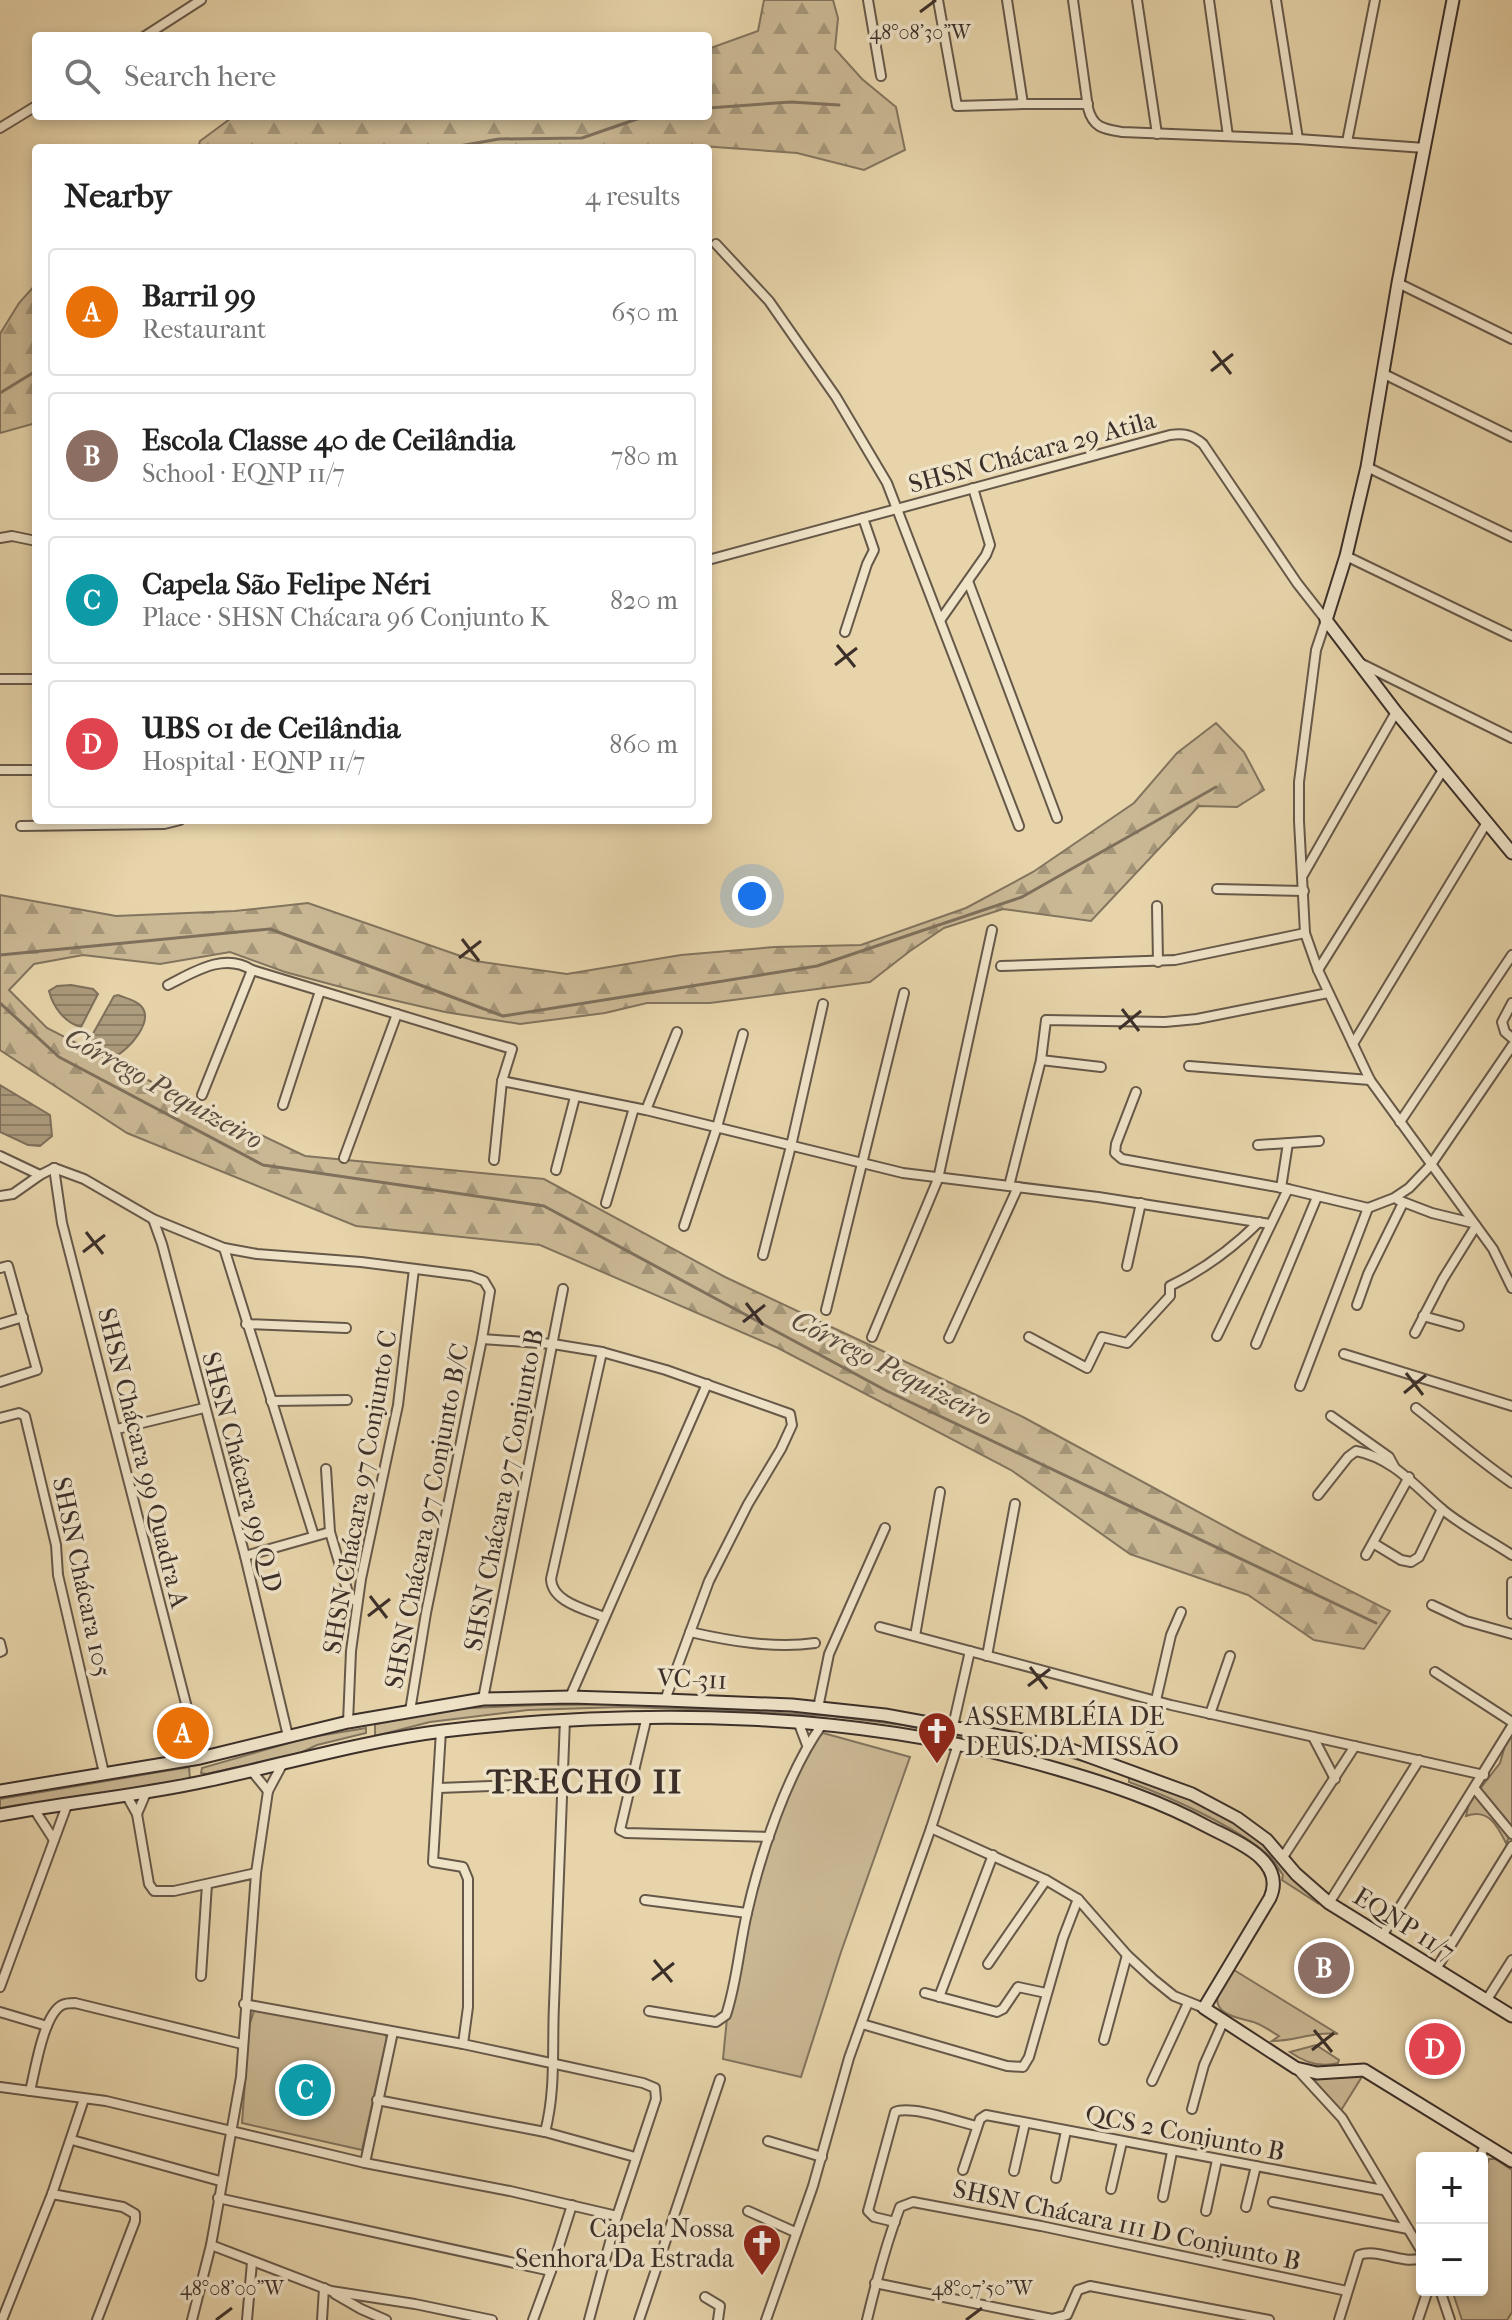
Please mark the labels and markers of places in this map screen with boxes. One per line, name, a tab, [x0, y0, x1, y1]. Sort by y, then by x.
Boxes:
place label: ASSEMBLÉIA DE DEUS DA MISSÃO	[964, 1700, 1179, 1762]
pin: A	[157, 1703, 209, 1763]
church icon: ASSEMBLÉIA DE DEUS DA MISSÃO	[916, 1710, 958, 1765]
pin: B	[1298, 1938, 1350, 1998]
pin: D	[1409, 2019, 1461, 2079]
pin: C	[279, 2060, 331, 2120]
place label: Capela Nossa Senhora Da Estrada	[515, 2213, 735, 2274]
church icon: Capela Nossa Senhora Da Estrada	[741, 2222, 783, 2277]

